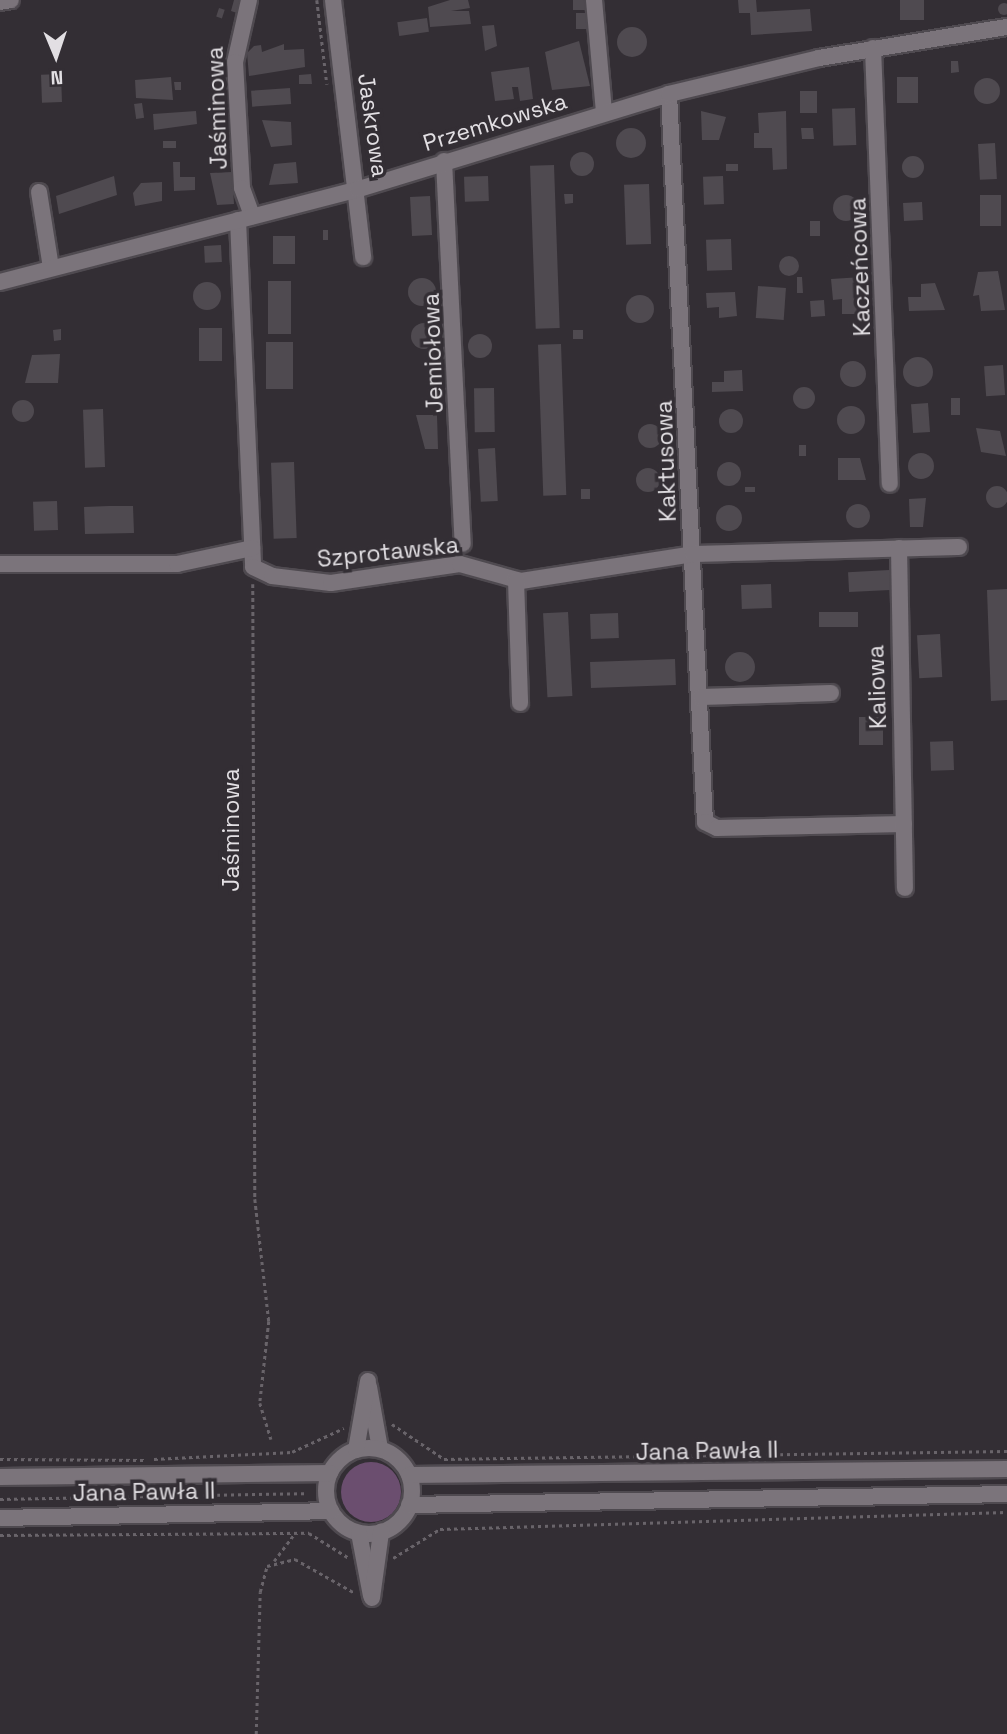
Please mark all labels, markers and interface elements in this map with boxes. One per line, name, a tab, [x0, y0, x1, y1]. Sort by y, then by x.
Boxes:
north arrow	[21, 21, 91, 91]
street label: Jaśminowa	[201, 46, 233, 170]
text: N	[50, 65, 64, 90]
street label: Jaskrowa	[352, 71, 394, 179]
street label: Przemkowska	[420, 87, 570, 157]
street label: Kaczeńcowa	[844, 197, 876, 337]
street label: Jemiołowa	[417, 292, 449, 414]
street label: Kaktusowa	[650, 400, 682, 522]
street label: Szprotawska	[316, 531, 460, 573]
street label: Kaliowa	[862, 645, 892, 729]
street label: Jaśminowa	[217, 768, 245, 892]
street label: Jana Pawła II	[635, 1436, 779, 1466]
street label: Jana Pawła II	[72, 1477, 216, 1507]

